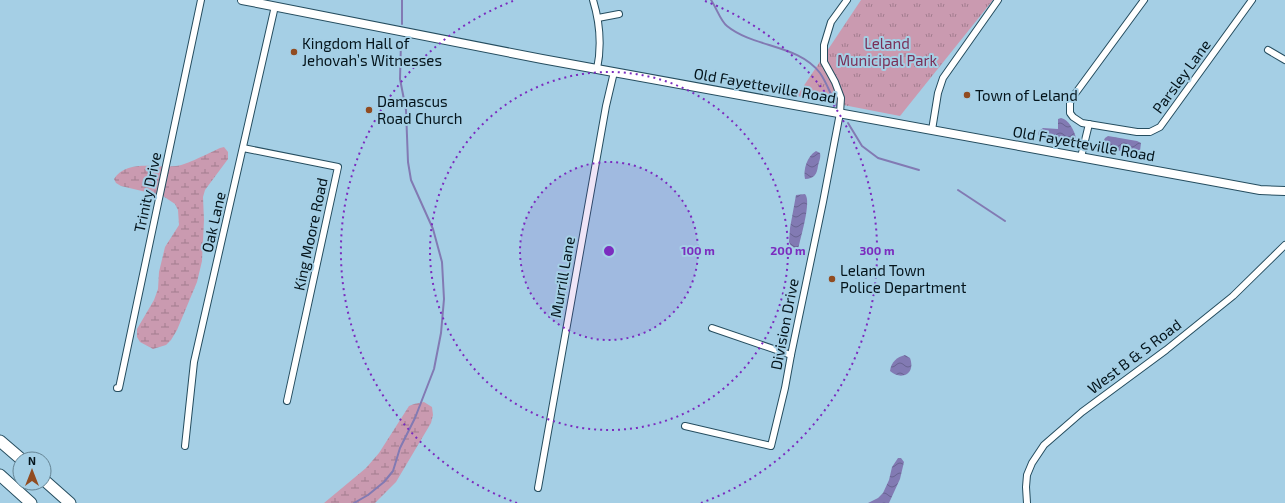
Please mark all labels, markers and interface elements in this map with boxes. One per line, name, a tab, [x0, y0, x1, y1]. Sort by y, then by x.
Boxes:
place label: Kingdom Hall of Jehovah’s Witnesses	[302, 34, 442, 69]
park label: Leland Municipal Park	[837, 34, 937, 69]
street label: Parsley Lane	[1148, 36, 1214, 116]
marker: Kingdom Hall of Jehovah’s Witnesses	[289, 47, 299, 57]
street label: Old Fayetteville Road	[692, 64, 838, 106]
place label: Town of Leland	[975, 86, 1078, 104]
marker: Town of Leland	[962, 90, 972, 100]
place label: Damascus Road Church	[377, 92, 463, 127]
marker: Damascus Road Church	[364, 105, 374, 115]
street label: Old Fayetteville Road	[1011, 122, 1157, 164]
street label: Trinity Drive	[130, 150, 164, 234]
street label: King Moore Road	[289, 176, 331, 292]
street label: Oak Lane	[197, 190, 229, 254]
street label: Murrill Lane	[546, 235, 578, 319]
text: 100 m	[681, 243, 715, 257]
text: 200 m	[770, 243, 806, 257]
text: 300 m	[859, 243, 895, 257]
centre of rings	[602, 244, 616, 258]
place label: Leland Town Police Department	[840, 261, 967, 296]
marker: Leland Town Police Department	[827, 274, 837, 284]
street label: Division Drive	[766, 277, 802, 371]
street label: West B & S Road	[1084, 315, 1184, 397]
north arrow	[12, 451, 52, 491]
text: N	[28, 454, 36, 467]

